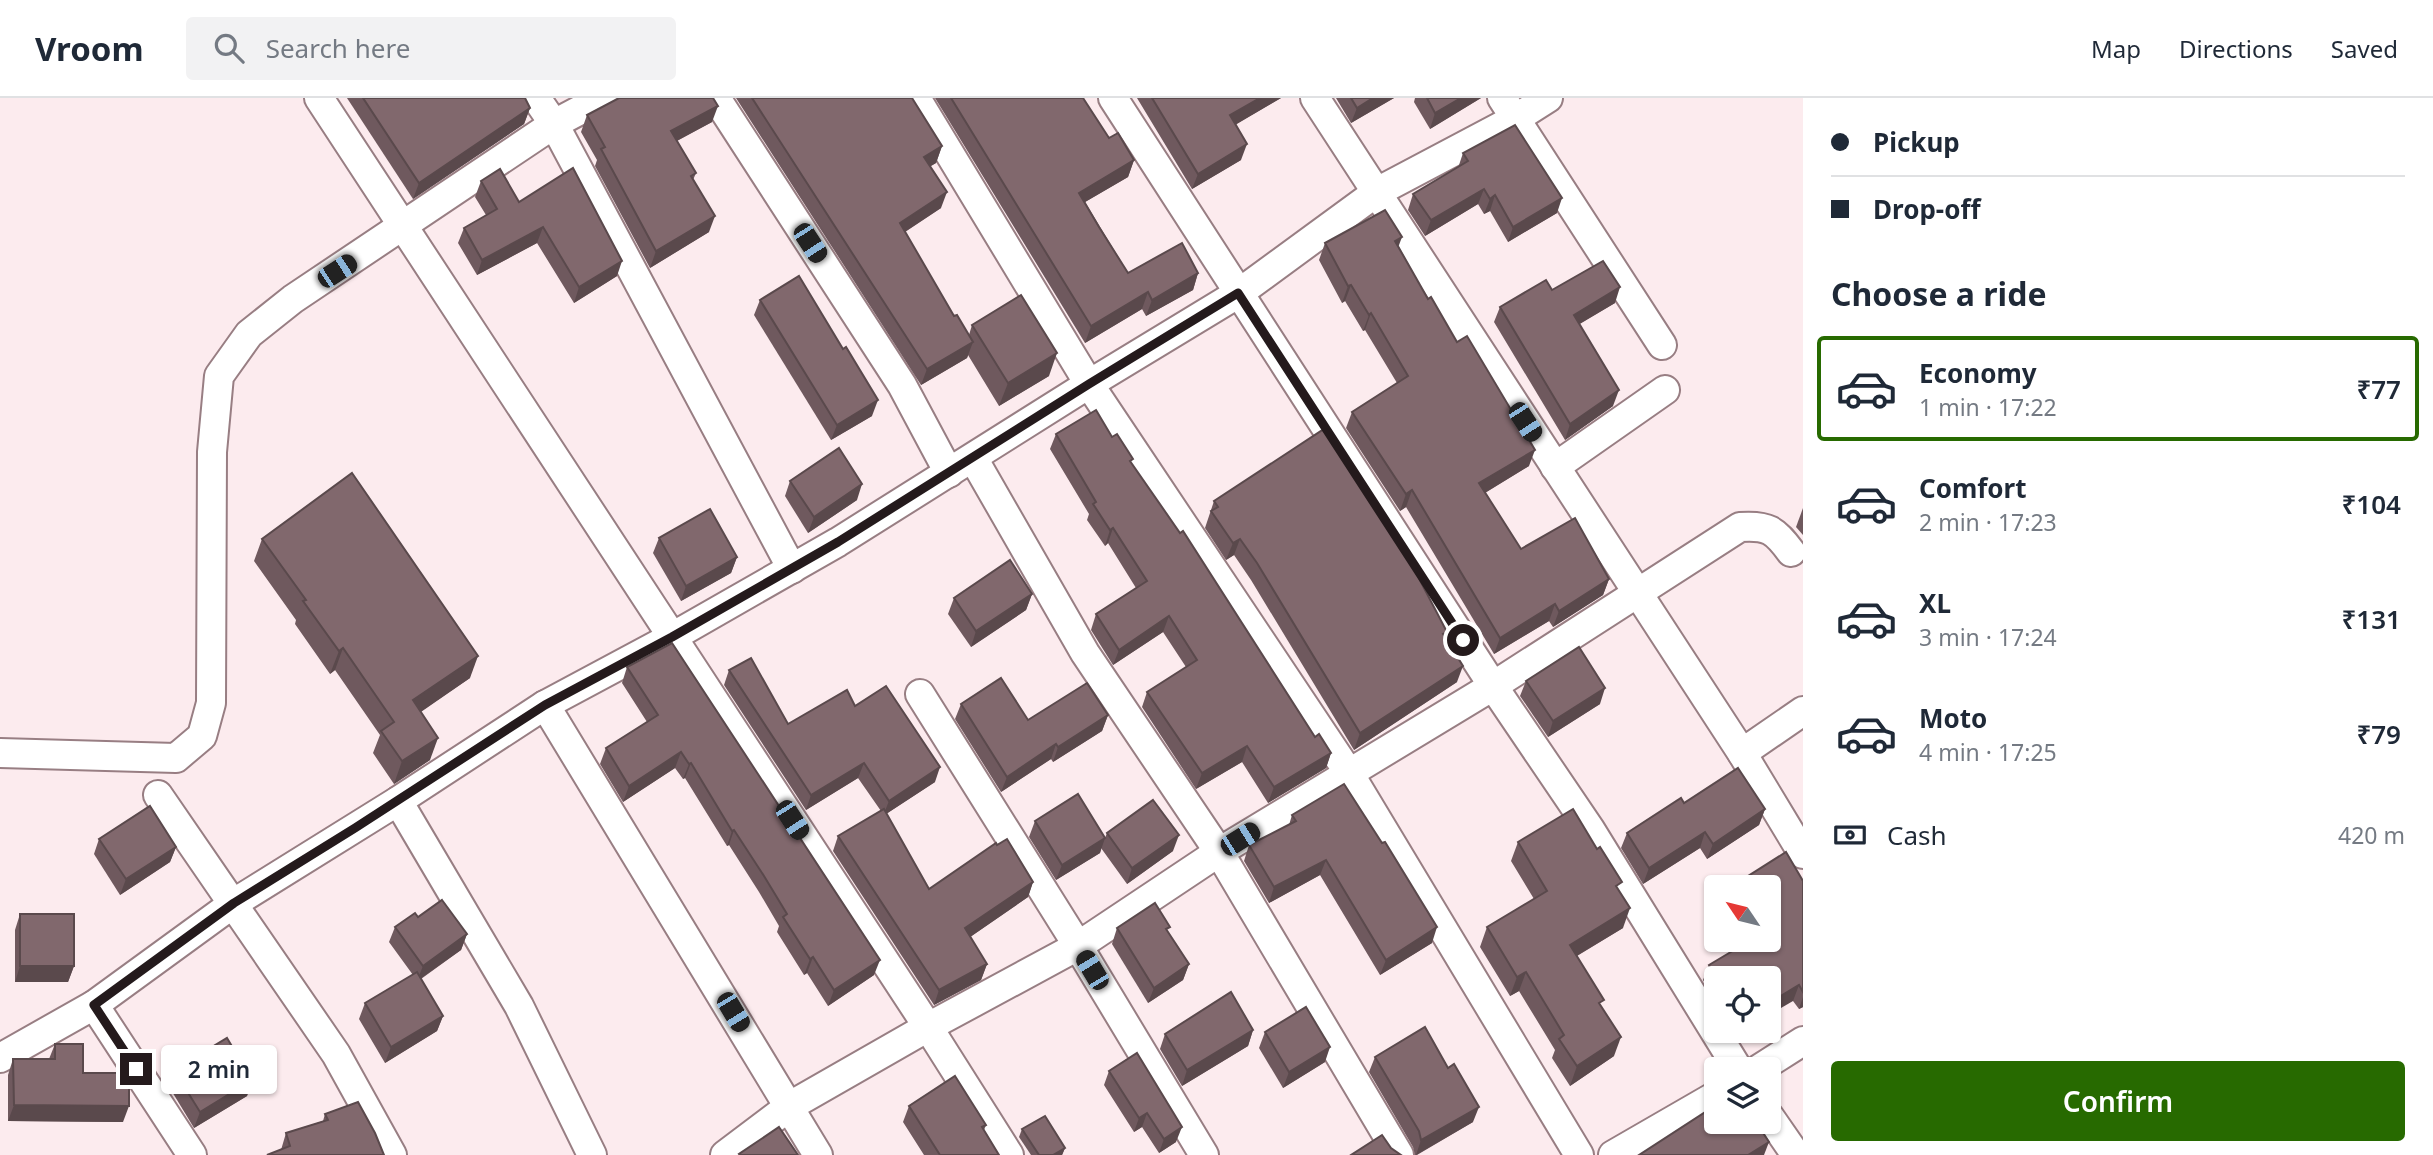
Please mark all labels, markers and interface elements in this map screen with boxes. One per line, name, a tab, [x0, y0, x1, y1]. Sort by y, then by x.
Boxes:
search box	[186, 17, 676, 80]
text: Vroom	[35, 26, 144, 71]
icon: search	[210, 29, 248, 67]
text: Search here	[266, 30, 410, 66]
text: Map	[2091, 32, 2141, 65]
text: Directions	[2179, 32, 2293, 65]
text: Saved	[2331, 32, 2398, 65]
text: Pickup	[1873, 124, 1960, 160]
text: Drop-off	[1873, 191, 1980, 227]
car	[790, 220, 831, 266]
car	[314, 251, 361, 291]
text: Choose a ride	[1831, 272, 2047, 315]
text: Economy	[1919, 355, 2037, 391]
icon: car	[1835, 357, 1898, 420]
text: ₹77	[2356, 371, 2401, 407]
text: 1 min · 17:22	[1919, 391, 2057, 423]
car	[1505, 399, 1546, 445]
text: Comfort	[1919, 470, 2027, 506]
icon: car	[1835, 472, 1898, 535]
text: ₹104	[2342, 486, 2401, 522]
text: 2 min · 17:23	[1919, 506, 2057, 538]
text: XL	[1919, 585, 1951, 621]
icon: car	[1835, 587, 1898, 650]
text: ₹131	[2342, 601, 2401, 637]
text: 3 min · 17:24	[1919, 621, 2057, 653]
route start	[1447, 624, 1479, 656]
text: Moto	[1919, 700, 1987, 736]
icon: car	[1835, 702, 1898, 765]
text: ₹79	[2356, 716, 2401, 752]
text: 4 min · 17:25	[1919, 736, 2057, 768]
car	[772, 797, 813, 843]
icon: cash	[1831, 816, 1869, 854]
text: Cash	[1887, 817, 1947, 853]
car	[1217, 819, 1264, 859]
text: 420 m	[2338, 819, 2405, 851]
north arrow	[1704, 875, 1782, 952]
map controls	[1704, 875, 1781, 1134]
car	[1073, 947, 1112, 993]
button: locate	[1704, 966, 1781, 1043]
car	[714, 989, 753, 1035]
callout: 2 min	[160, 1044, 276, 1094]
route end	[120, 1053, 152, 1085]
text: 2 min	[188, 1053, 250, 1085]
button: layers	[1704, 1057, 1781, 1134]
button: Confirm	[1831, 1061, 2405, 1141]

